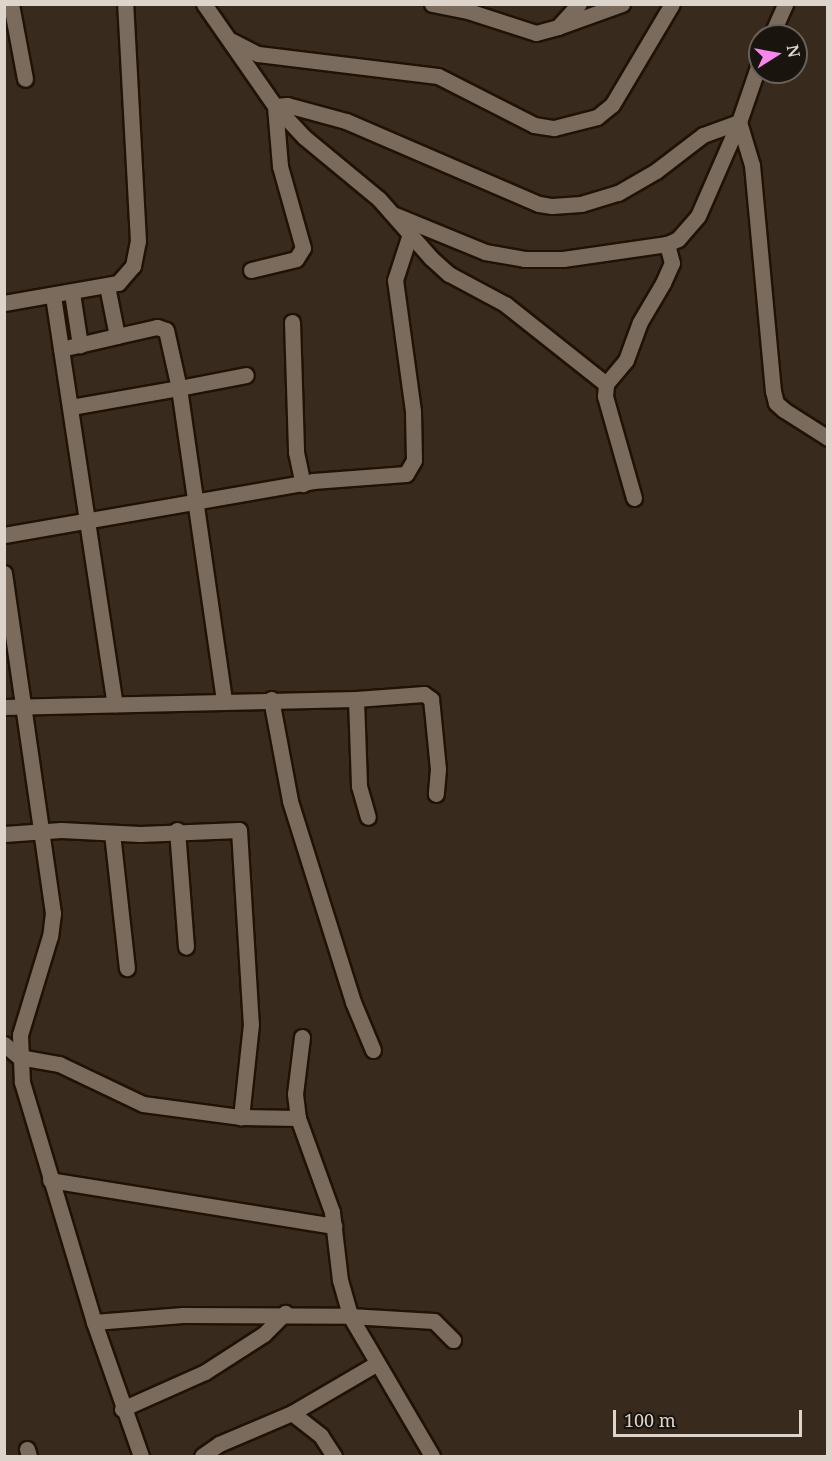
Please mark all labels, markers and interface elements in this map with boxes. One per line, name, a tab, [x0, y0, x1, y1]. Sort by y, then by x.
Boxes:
north arrow	[748, 24, 808, 84]
text: N	[782, 43, 806, 59]
scale bar	[616, 1398, 805, 1436]
text: 100 m	[624, 1408, 676, 1432]

